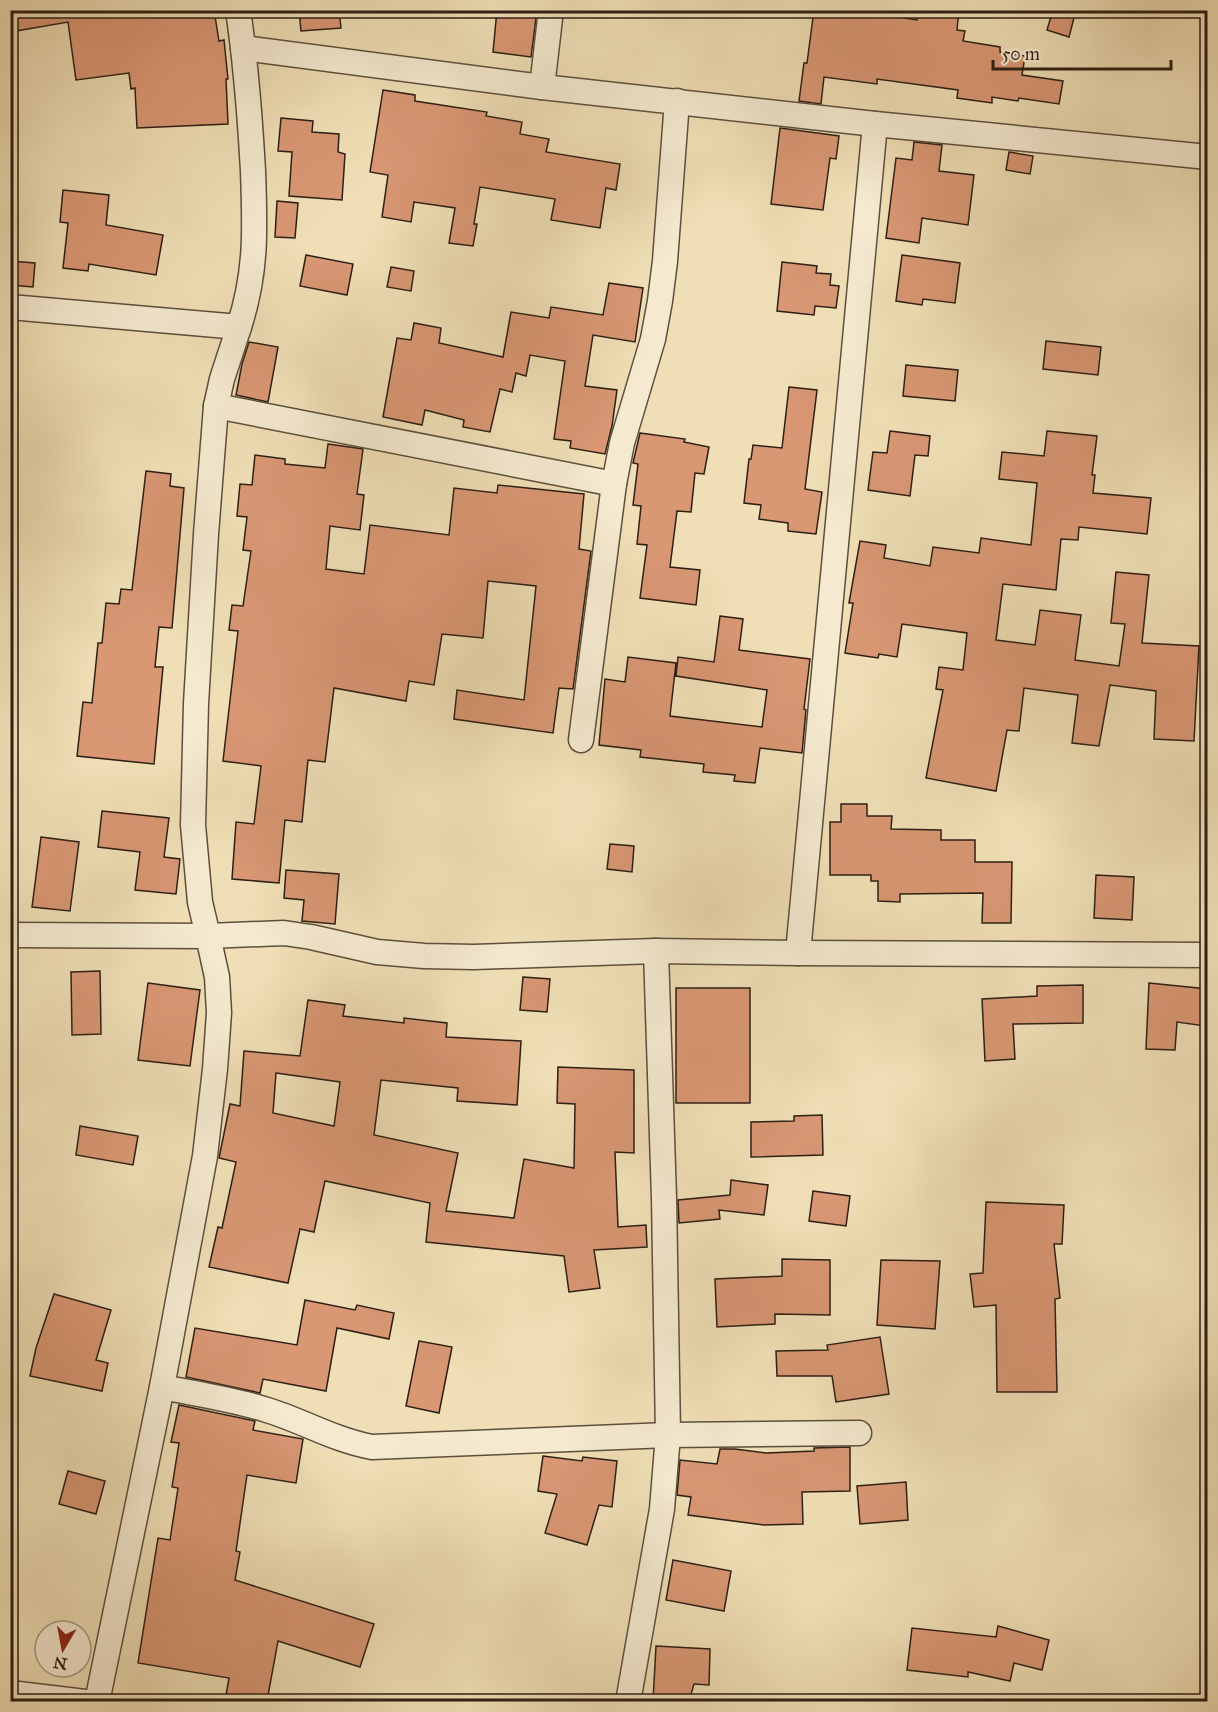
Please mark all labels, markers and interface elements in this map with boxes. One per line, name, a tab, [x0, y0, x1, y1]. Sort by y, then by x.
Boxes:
scale bar	[993, 33, 1172, 71]
text: 50 m	[1002, 43, 1040, 65]
north arrow	[33, 1619, 93, 1679]
text: N	[52, 1653, 69, 1674]

